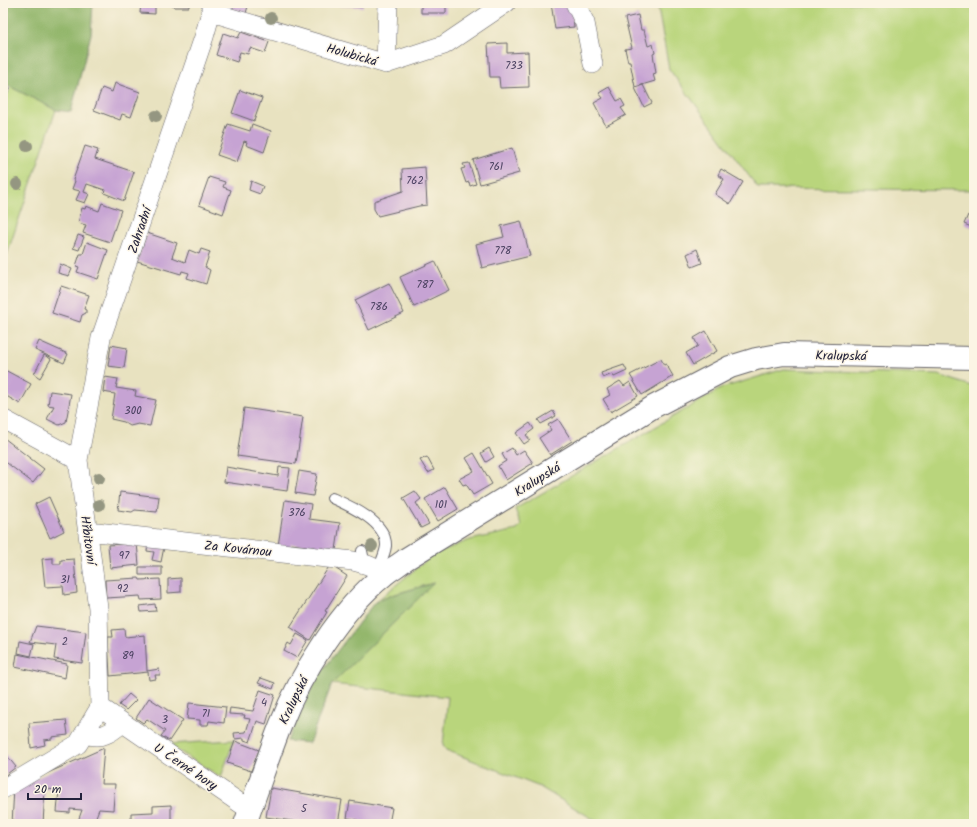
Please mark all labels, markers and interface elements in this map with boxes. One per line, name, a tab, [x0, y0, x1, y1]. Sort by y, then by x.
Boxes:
street label: Holubická	[324, 38, 381, 73]
house number: 733	[505, 57, 523, 75]
house number: 761	[489, 158, 503, 176]
house number: 762	[406, 172, 424, 190]
street label: Zahradní	[123, 203, 159, 257]
house number: 778	[495, 242, 512, 260]
house number: 787	[417, 276, 434, 294]
house number: 786	[370, 298, 388, 316]
street label: Kralupská	[815, 346, 869, 367]
house number: 300	[124, 402, 142, 420]
street label: Kralupská	[510, 457, 567, 503]
house number: 101	[435, 496, 447, 514]
house number: 376	[288, 504, 306, 522]
street label: Hřbitovní	[74, 514, 102, 568]
street label: Za Kovárnou	[203, 535, 273, 564]
house number: 97	[119, 547, 130, 565]
house number: 31	[60, 571, 70, 589]
house number: 92	[117, 580, 129, 598]
house number: 2	[62, 633, 68, 651]
house number: 89	[122, 647, 135, 665]
street label: Kralupská	[274, 671, 316, 728]
house number: 4	[261, 694, 267, 712]
house number: 71	[202, 705, 210, 723]
house number: 3	[162, 711, 168, 729]
street label: U Černé hory	[149, 738, 222, 797]
scale bar	[28, 775, 81, 801]
text: 20 m	[34, 780, 62, 799]
house number: 5	[301, 800, 308, 818]

